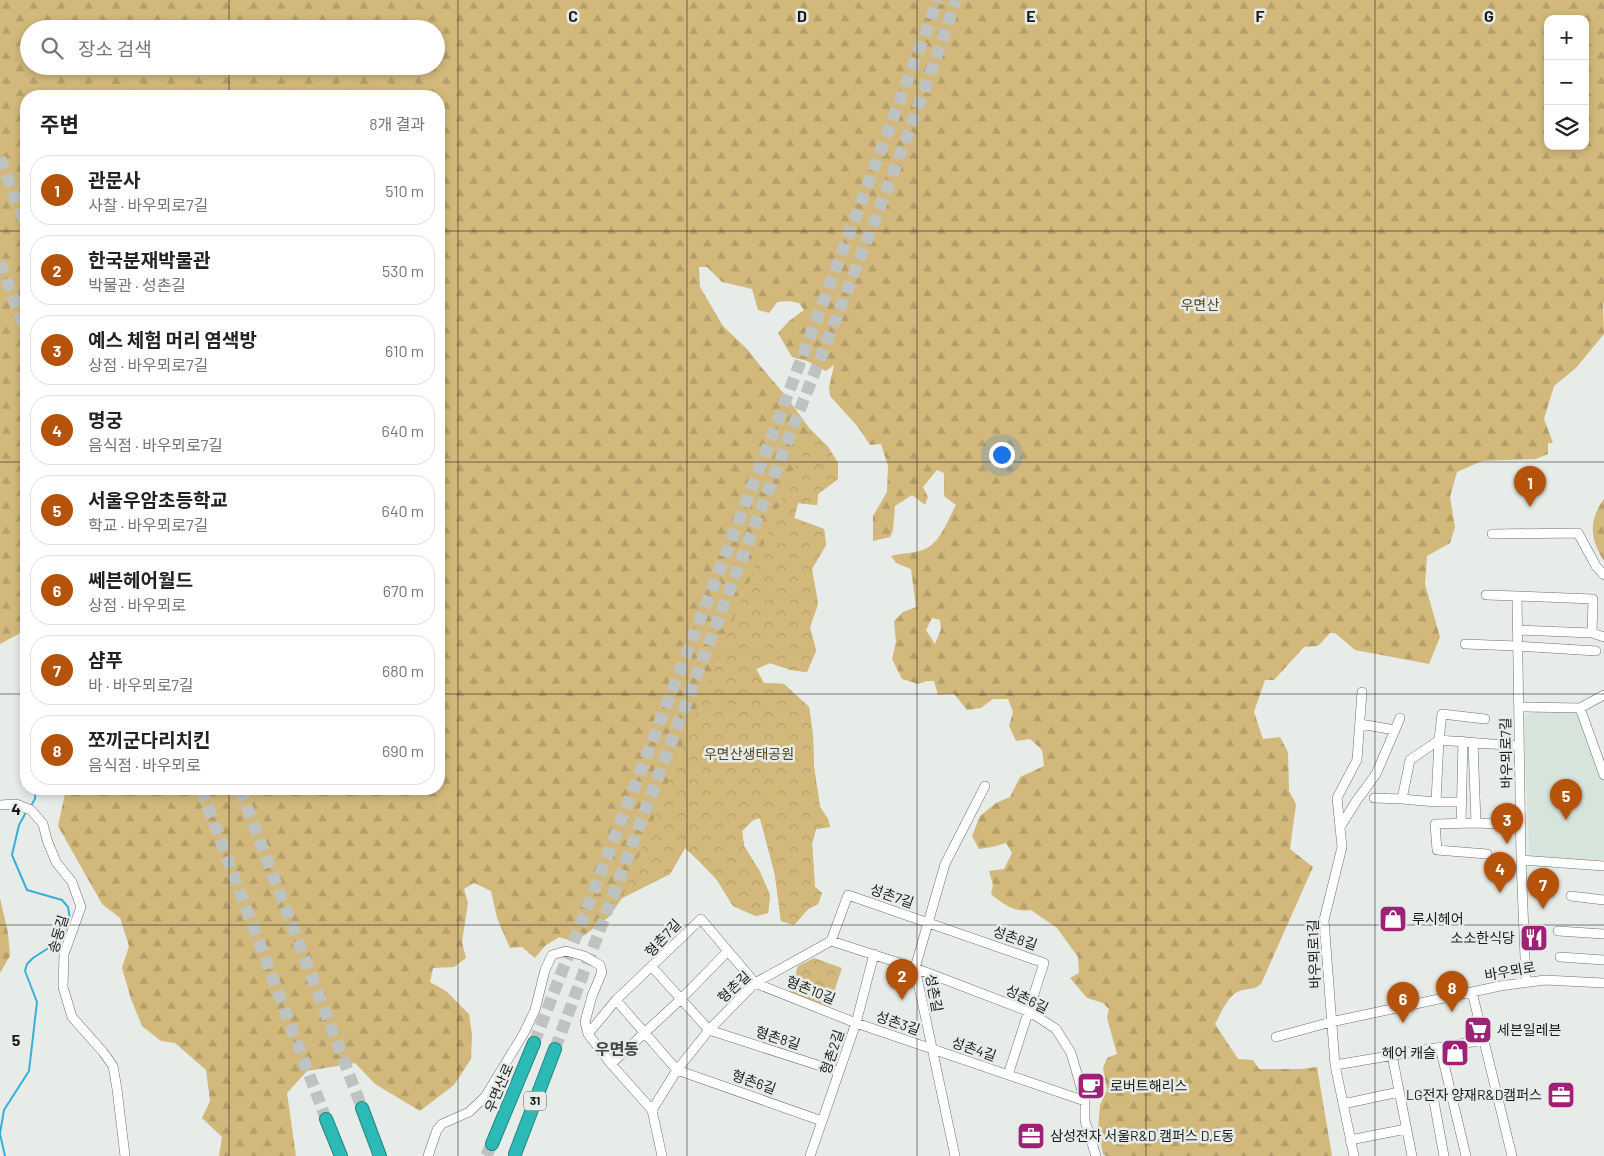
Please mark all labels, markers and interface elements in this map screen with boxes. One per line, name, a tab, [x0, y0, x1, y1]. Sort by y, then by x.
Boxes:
text: C	[568, 6, 578, 25]
text: D	[797, 6, 807, 25]
text: E	[1026, 6, 1036, 25]
text: F	[1256, 6, 1265, 25]
text: G	[1484, 6, 1494, 25]
map controls	[1544, 15, 1589, 150]
button: +	[1544, 15, 1589, 60]
search box	[20, 20, 445, 75]
icon: search	[38, 34, 66, 62]
text: 장소 검색	[78, 37, 152, 60]
button: −	[1544, 60, 1589, 105]
button: layers	[1544, 105, 1589, 150]
text: 주변	[40, 111, 79, 136]
text: 8개 결과	[369, 114, 425, 133]
text: 관문사	[88, 168, 140, 191]
text: 1	[54, 181, 60, 200]
text: 510 m	[385, 181, 424, 200]
text: 사찰 · 바우뫼로7길	[88, 195, 208, 214]
text: 한국분재박물관	[88, 248, 210, 271]
text: 2	[53, 261, 61, 280]
text: 530 m	[382, 261, 424, 280]
text: 박물관 · 성촌길	[88, 275, 186, 294]
park label: 우면산	[1181, 296, 1219, 313]
text: 예스 체험 머리 염색방	[88, 328, 257, 351]
text: 3	[53, 341, 61, 360]
text: 610 m	[385, 341, 424, 360]
text: 상점 · 바우뫼로7길	[88, 355, 208, 374]
text: 명궁	[88, 408, 123, 431]
text: 4	[52, 421, 62, 440]
text: 640 m	[381, 421, 424, 440]
text: 음식점 · 바우뫼로7길	[88, 435, 223, 454]
your location	[989, 442, 1015, 468]
pin: 1	[1514, 466, 1546, 507]
text: 서울우암초등학교	[88, 488, 228, 511]
text: 5	[53, 501, 61, 520]
text: 640 m	[381, 501, 424, 520]
text: 학교 · 바우뫼로7길	[88, 515, 208, 534]
text: 쎄븐헤어월드	[88, 568, 193, 591]
text: 6	[53, 581, 61, 600]
text: 670 m	[383, 581, 424, 600]
text: 상점 · 바우뫼로	[88, 595, 186, 614]
text: 샴푸	[88, 648, 123, 671]
text: 7	[53, 661, 61, 680]
text: 680 m	[382, 661, 424, 680]
text: 바 · 바우뫼로7길	[88, 675, 194, 694]
street label: 바우뫼로7길	[1496, 717, 1515, 789]
text: 쪼끼군다리치킨	[88, 728, 210, 751]
text: 8	[53, 741, 61, 760]
text: 690 m	[382, 741, 424, 760]
park label: 우면산생태공원	[704, 745, 794, 762]
text: 음식점 · 바우뫼로	[88, 755, 201, 774]
pin: 5	[1550, 779, 1582, 820]
text: 4	[11, 799, 21, 818]
pin: 3	[1491, 803, 1523, 844]
pin: 4	[1484, 852, 1516, 893]
pin: 7	[1527, 868, 1559, 909]
street label: 성촌7길	[868, 880, 916, 911]
shop icon: 루시헤어	[1378, 904, 1408, 934]
place label: 루시헤어	[1412, 910, 1464, 927]
street label: 송동길	[44, 913, 71, 955]
street label: 형촌7길	[641, 915, 684, 960]
street label: 바우뫼로1길	[1304, 919, 1323, 989]
street label: 성촌8길	[991, 922, 1040, 953]
restaurant icon: 소소한식당	[1519, 923, 1549, 953]
place label: 소소한식당	[1451, 929, 1515, 946]
street label: 바우뫼로	[1483, 958, 1537, 983]
pin: 2	[886, 959, 918, 1000]
street label: 형촌길	[714, 967, 754, 1006]
pin: 8	[1436, 971, 1468, 1012]
street label: 형촌10길	[784, 972, 838, 1007]
street label: 성촌길	[922, 972, 947, 1013]
street label: 성촌6길	[1003, 981, 1052, 1016]
pin: 6	[1387, 982, 1419, 1023]
street label: 성촌3길	[874, 1007, 923, 1038]
supermarket icon: 세븐일레븐	[1463, 1015, 1493, 1045]
place label: 세븐일레븐	[1497, 1021, 1562, 1038]
street label: 형촌8길	[754, 1022, 803, 1053]
street label: 형촌2길	[816, 1027, 847, 1076]
text: 5	[12, 1030, 21, 1049]
street label: 성촌4길	[949, 1033, 999, 1064]
shop icon: 헤어 캐슬	[1440, 1038, 1470, 1068]
district label: 우면동	[595, 1039, 639, 1058]
place label: 헤어 캐슬	[1382, 1044, 1436, 1061]
street label: 우면산로	[481, 1061, 516, 1115]
street label: 형촌6길	[730, 1066, 779, 1097]
cafe icon: 로버트해리스	[1076, 1071, 1106, 1101]
place label: 로버트해리스	[1110, 1077, 1187, 1094]
office icon: LG전자 양재R&D캠퍼스	[1546, 1080, 1576, 1110]
place label: LG전자 양재R&D캠퍼스	[1406, 1086, 1542, 1103]
road number: 31	[524, 1092, 546, 1110]
office icon: 삼성전자 서울R&D 캠퍼스 D,E동	[1016, 1121, 1046, 1151]
place label: 삼성전자 서울R&D 캠퍼스 D,E동	[1050, 1127, 1234, 1144]

